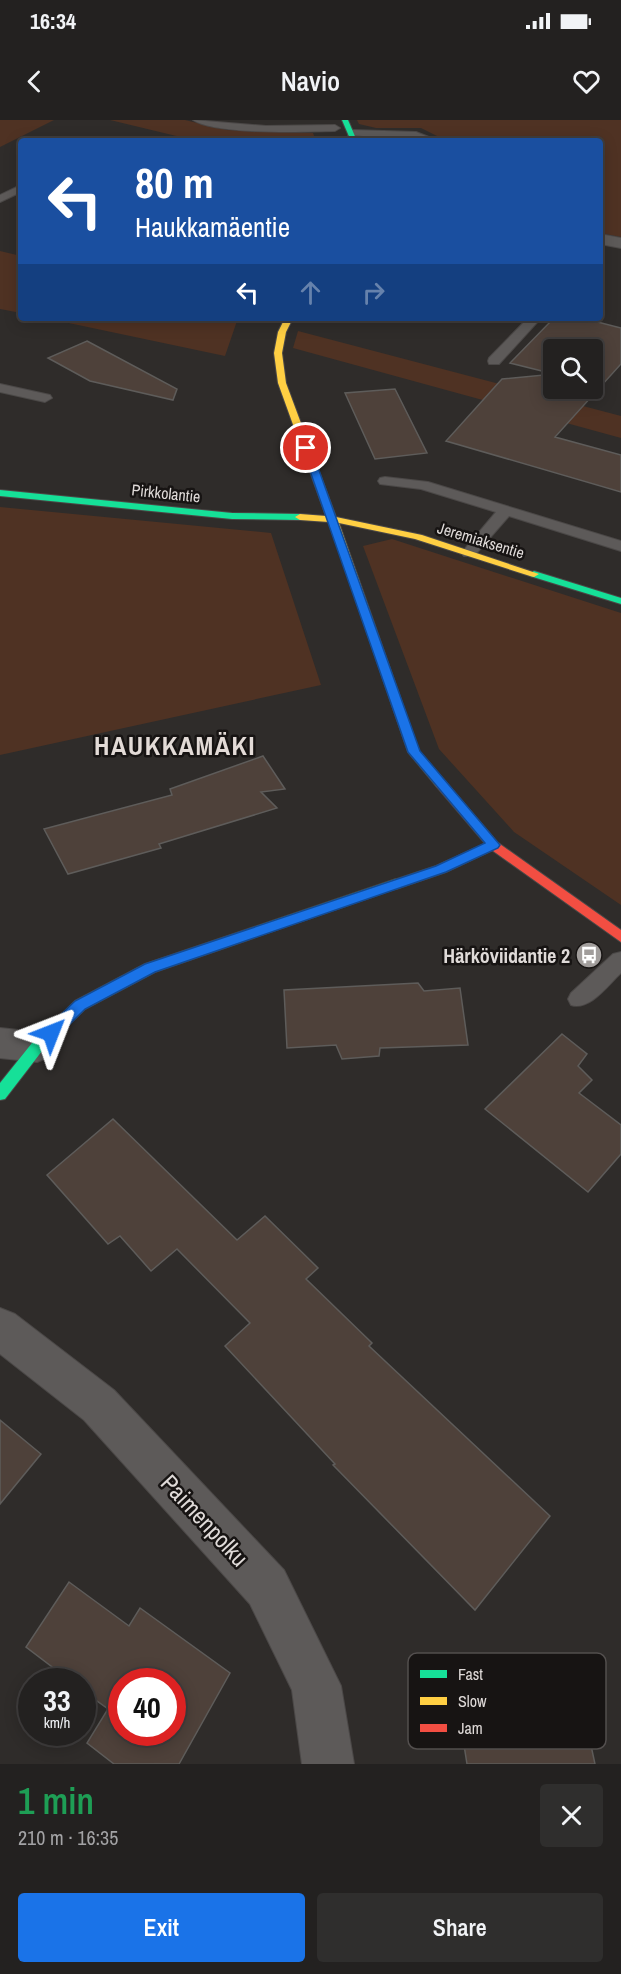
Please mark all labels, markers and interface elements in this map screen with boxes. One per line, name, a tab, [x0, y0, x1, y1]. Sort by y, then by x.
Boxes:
text: 16:34	[30, 6, 76, 36]
text: Navio	[281, 63, 340, 99]
icon: back	[18, 65, 51, 98]
icon: heart	[570, 65, 603, 98]
text: 80 m	[135, 155, 214, 211]
icon: left	[36, 162, 114, 240]
text: Haukkamäentie	[135, 209, 290, 245]
icon: left	[231, 276, 264, 309]
icon: ahead	[294, 276, 327, 309]
icon: right	[357, 276, 390, 309]
map controls	[543, 339, 603, 399]
button: search	[543, 339, 603, 399]
pin	[280, 422, 331, 473]
icon: arrive	[289, 431, 322, 464]
street label: Pirkkolantie	[130, 478, 202, 508]
street label: Jeremiaksentie	[435, 516, 527, 564]
district label: HAUKKAMÄKI	[94, 728, 256, 763]
bus stop icon: Härköviidantie 2	[574, 940, 604, 970]
place label: Härköviidantie 2	[443, 942, 570, 969]
position arrow	[19, 1001, 83, 1065]
street label: Paimenpolku	[154, 1467, 256, 1573]
legend	[408, 1653, 606, 1749]
text: Fast	[458, 1663, 483, 1685]
speed limit sign: 40	[108, 1668, 186, 1746]
text: 33	[43, 1680, 71, 1720]
text: Slow	[458, 1690, 487, 1712]
text: km/h	[44, 1712, 70, 1733]
text: Jam	[458, 1717, 483, 1739]
text: 1 min	[18, 1777, 94, 1825]
button: close	[540, 1784, 603, 1847]
text: 210 m · 16:35	[18, 1824, 118, 1851]
button: Exit	[18, 1893, 305, 1962]
button: Share	[317, 1893, 603, 1962]

